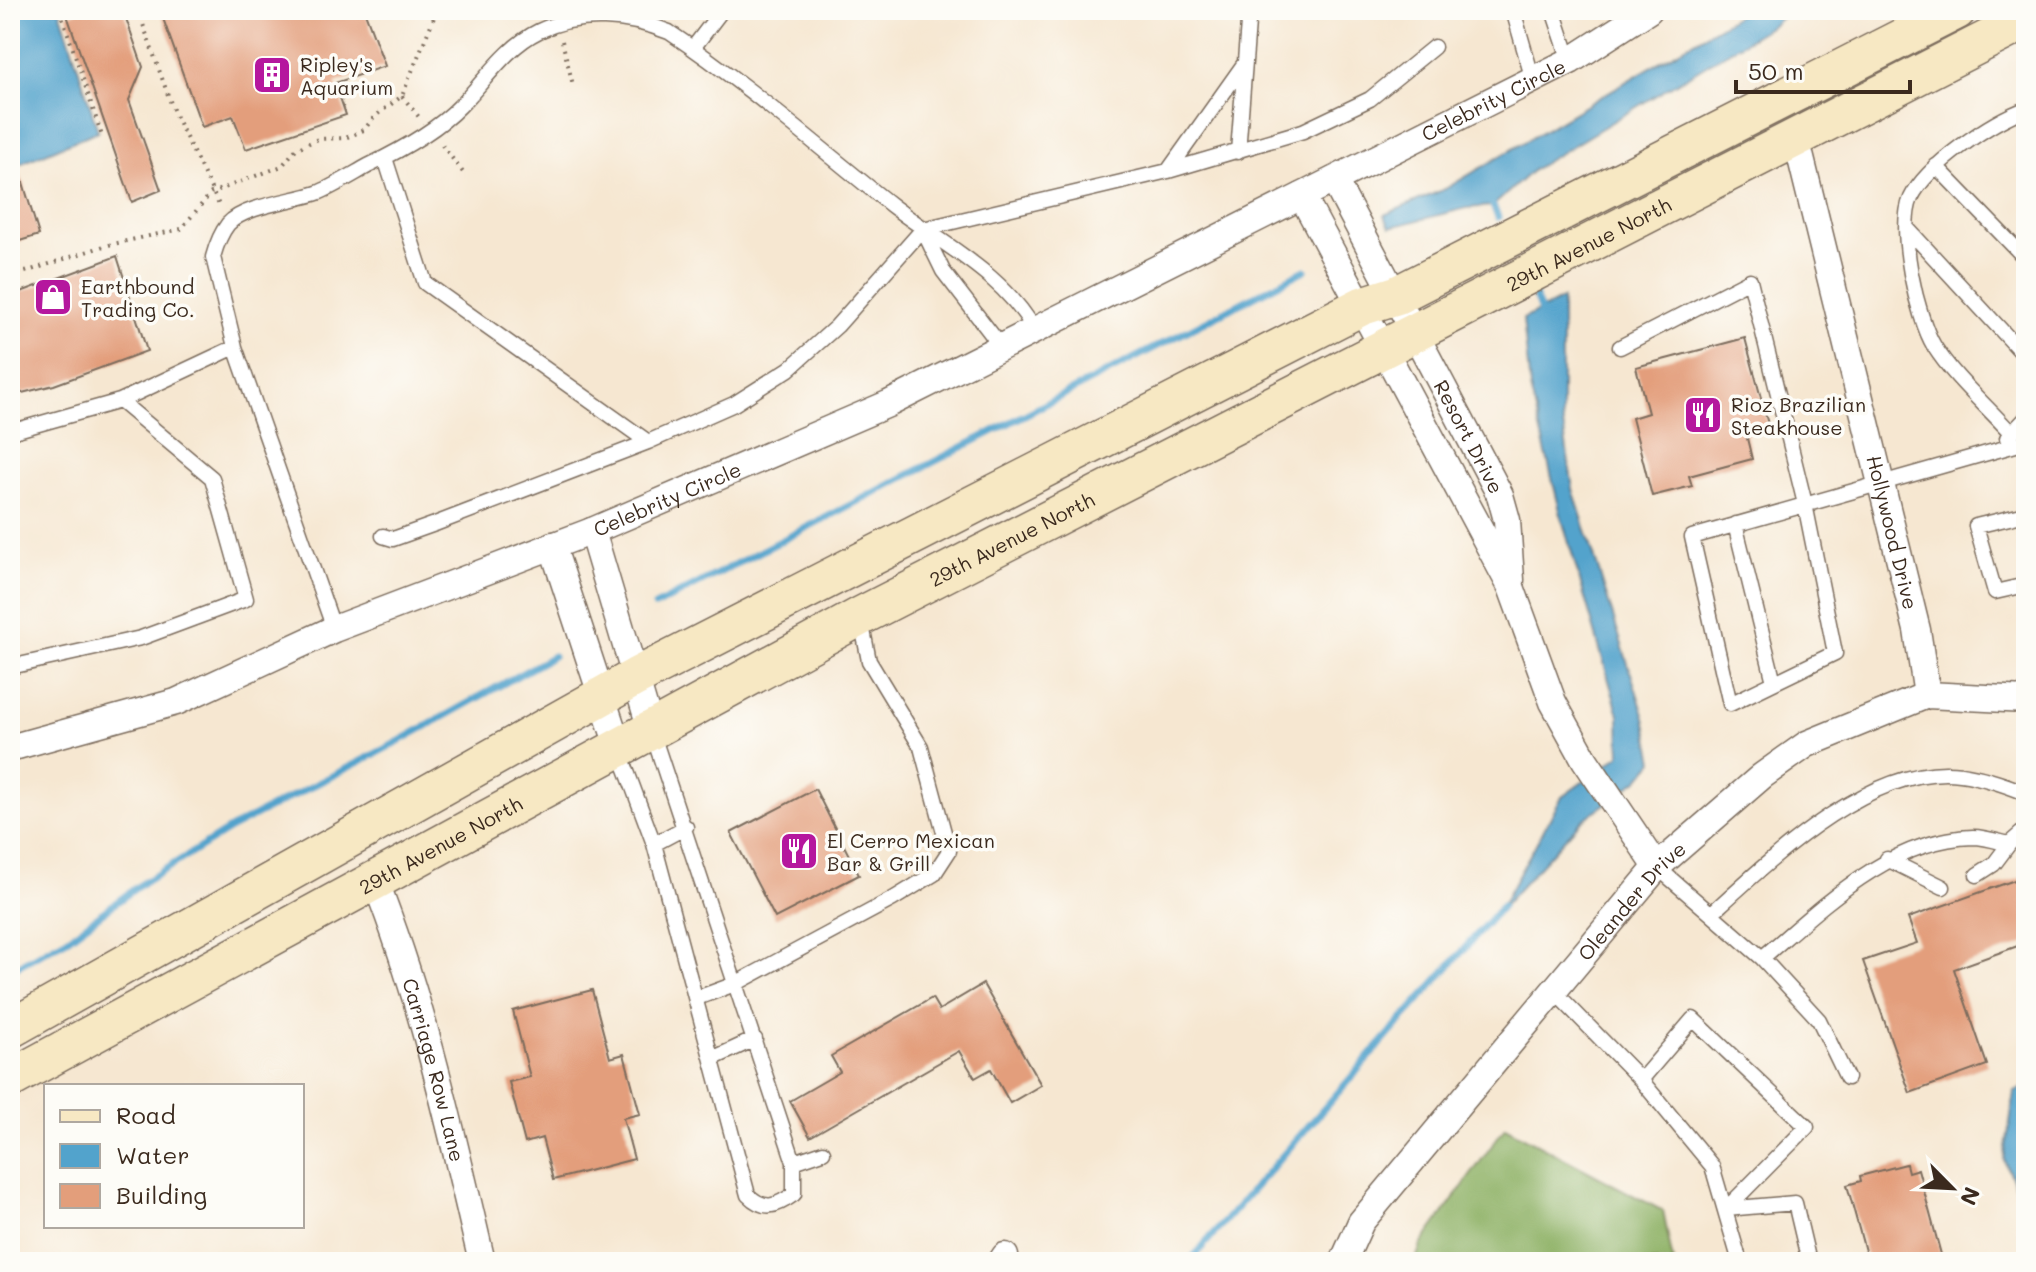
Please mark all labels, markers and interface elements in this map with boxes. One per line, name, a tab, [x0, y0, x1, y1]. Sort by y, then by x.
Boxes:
scale bar	[1736, 44, 1910, 94]
place label: Ripley's Aquarium	[300, 51, 393, 100]
street label: Celebrity Circle	[1417, 52, 1570, 147]
building icon: Ripley's Aquarium	[251, 54, 293, 96]
text: 50 m	[1748, 55, 1804, 86]
street label: 29th Avenue North	[1502, 191, 1675, 297]
place label: Earthbound Trading Co.	[81, 273, 195, 322]
shop icon: Earthbound Trading Co.	[32, 276, 74, 318]
street label: Resort Drive	[1429, 375, 1510, 498]
place label: Rioz Brazilian Steakhouse	[1731, 391, 1866, 440]
restaurant icon: Rioz Brazilian Steakhouse	[1682, 394, 1724, 436]
street label: Hollywood Drive	[1861, 452, 1924, 612]
street label: Celebrity Circle	[589, 456, 745, 542]
street label: 29th Avenue North	[925, 486, 1099, 592]
street label: 29th Avenue North	[354, 790, 527, 900]
place label: El Cerro Mexican Bar & Grill	[827, 827, 995, 876]
restaurant icon: El Cerro Mexican Bar & Grill	[778, 830, 820, 872]
street label: Oleander Drive	[1572, 835, 1691, 966]
street label: Carriage Row Lane	[397, 975, 471, 1164]
legend	[44, 1084, 304, 1228]
text: Road	[116, 1099, 176, 1130]
text: Water	[116, 1139, 190, 1170]
north arrow	[1912, 1148, 1992, 1228]
text: Building	[116, 1179, 207, 1210]
text: N	[1954, 1183, 1987, 1210]

